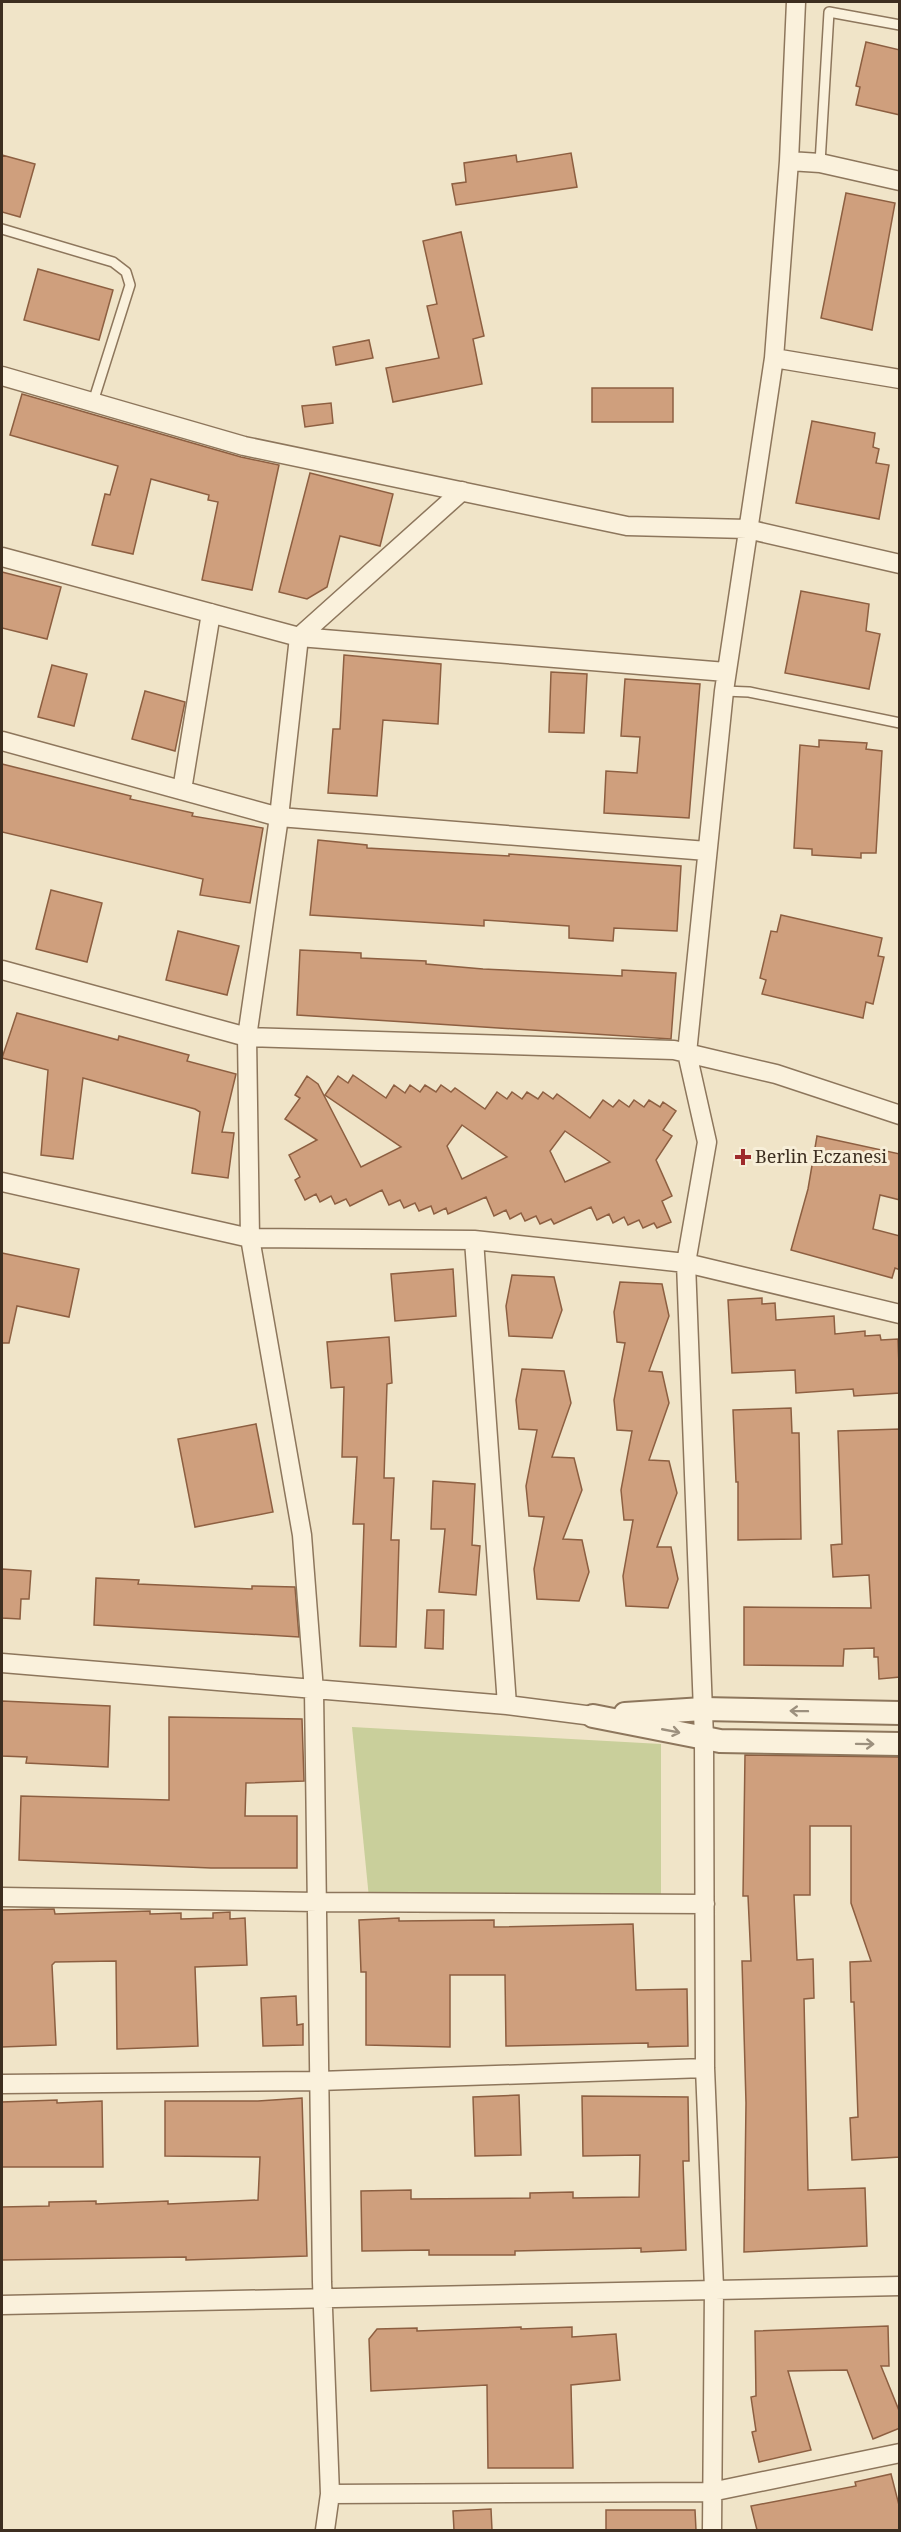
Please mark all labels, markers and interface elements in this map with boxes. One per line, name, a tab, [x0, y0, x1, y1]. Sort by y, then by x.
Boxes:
place label: Berlin Eczanesi	[755, 1144, 887, 1168]
marker: Berlin Eczanesi	[736, 1150, 750, 1164]
one-way arrow	[790, 1705, 810, 1717]
one-way arrow	[661, 1726, 680, 1737]
one-way arrow	[855, 1738, 875, 1750]

